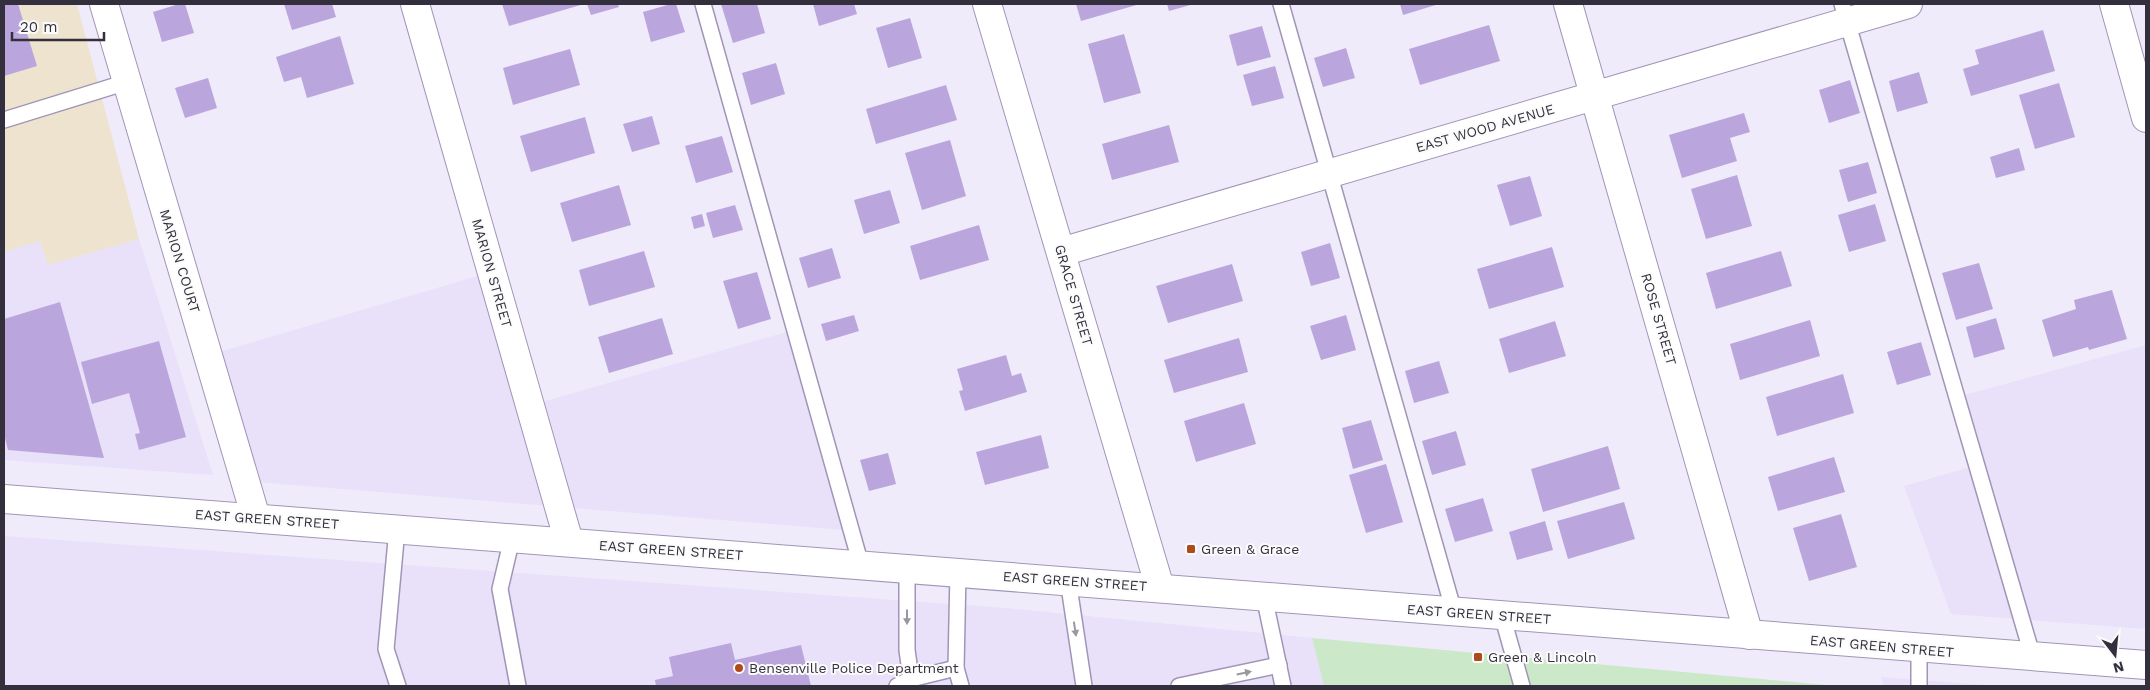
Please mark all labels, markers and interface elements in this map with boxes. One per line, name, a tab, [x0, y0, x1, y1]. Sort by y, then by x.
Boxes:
scale bar	[12, 10, 105, 42]
text: 20 m	[20, 18, 58, 36]
street label: EAST WOOD AVENUE	[1414, 101, 1556, 155]
street label: MARION COURT	[157, 207, 204, 315]
street label: MARION STREET	[469, 217, 515, 330]
street label: GRACE STREET	[1052, 243, 1096, 348]
street label: ROSE STREET	[1638, 271, 1680, 367]
street label: EAST GREEN STREET	[194, 506, 340, 532]
street label: EAST GREEN STREET	[598, 537, 744, 563]
place label: Green & Grace	[1201, 541, 1299, 557]
marker: Green & Grace	[1185, 543, 1197, 555]
street label: EAST GREEN STREET	[1002, 568, 1148, 594]
street label: EAST GREEN STREET	[1406, 601, 1552, 627]
one-way arrow	[903, 610, 911, 626]
one-way arrow	[1072, 621, 1080, 637]
north arrow	[2090, 630, 2140, 680]
street label: EAST GREEN STREET	[1809, 632, 1955, 660]
place label: Green & Lincoln	[1488, 649, 1597, 665]
marker: Green & Lincoln	[1472, 651, 1484, 663]
text: N	[2111, 658, 2126, 677]
place label: Bensenville Police Department	[749, 660, 959, 676]
marker: Bensenville Police Department	[733, 662, 745, 674]
one-way arrow	[1236, 668, 1252, 676]

